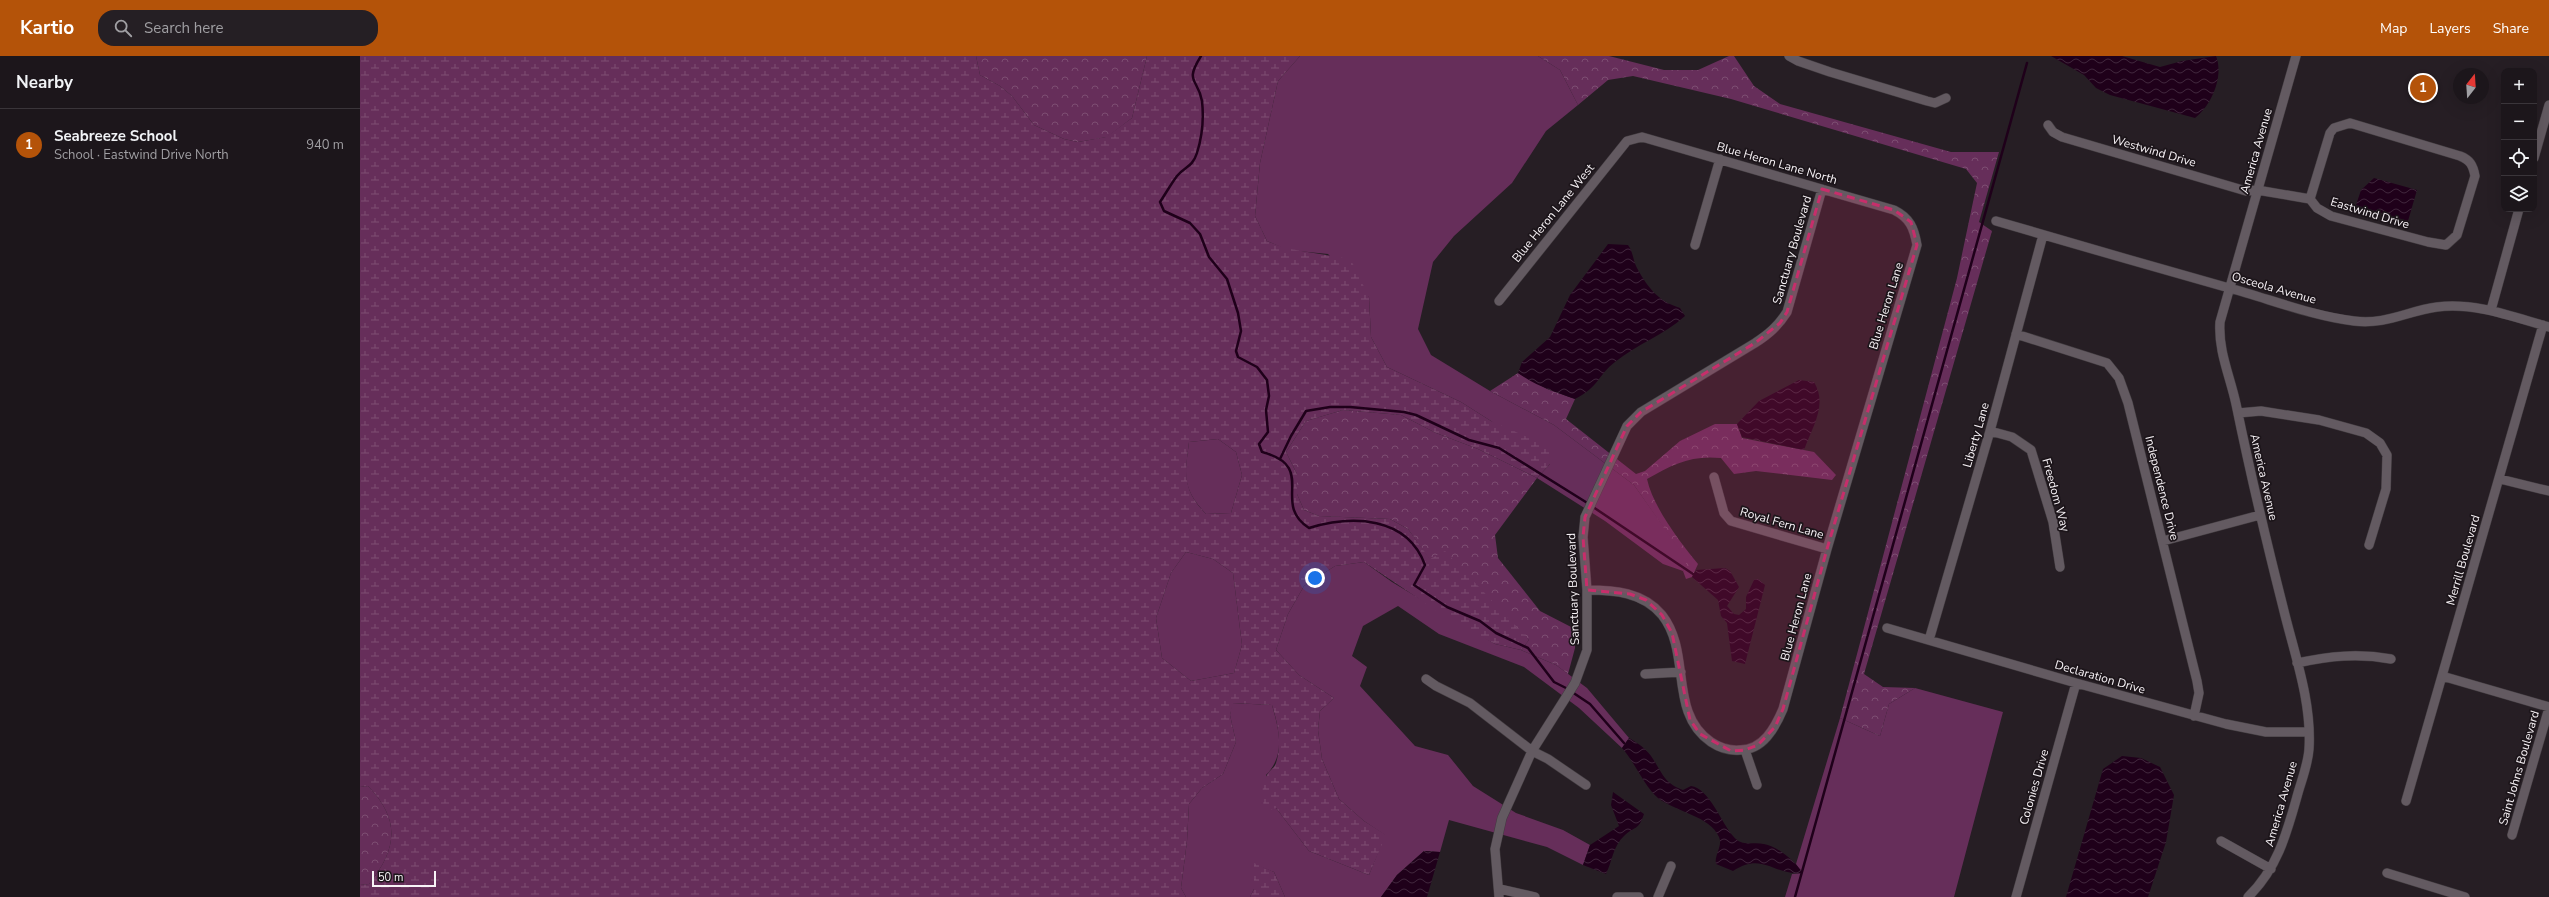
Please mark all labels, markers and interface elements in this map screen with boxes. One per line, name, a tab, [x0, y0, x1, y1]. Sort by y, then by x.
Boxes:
search box	[98, 10, 378, 46]
text: Kartio	[20, 15, 74, 41]
icon: search	[112, 17, 134, 39]
text: Search here	[144, 18, 224, 38]
text: Map	[2380, 19, 2407, 38]
text: Layers	[2429, 19, 2471, 38]
text: Share	[2493, 19, 2529, 38]
north arrow	[2453, 68, 2489, 104]
map controls	[2501, 68, 2537, 212]
button: +	[2501, 68, 2537, 104]
text: Nearby	[16, 71, 73, 94]
pin: 1	[2410, 73, 2436, 103]
button: −	[2501, 104, 2537, 140]
street label: America Avenue	[2236, 106, 2276, 196]
text: Seabreeze School	[54, 126, 177, 146]
street label: Westwind Drive	[2110, 131, 2198, 171]
text: 1	[25, 136, 33, 154]
text: 940 m	[306, 136, 344, 154]
street label: Blue Heron Lane North	[1715, 138, 1839, 188]
button: locate	[2501, 140, 2537, 176]
text: School · Eastwind Drive North	[54, 146, 229, 164]
street label: Blue Heron Lane West	[1508, 160, 1598, 265]
button: layers	[2501, 176, 2537, 212]
street label: Eastwind Drive	[2329, 193, 2411, 233]
street label: Sanctuary Boulevard	[1769, 194, 1815, 306]
street label: Blue Heron Lane	[1865, 261, 1907, 351]
street label: Osceola Avenue	[2230, 268, 2318, 308]
street label: Liberty Lane	[1959, 401, 1993, 469]
street label: America Avenue	[2246, 432, 2282, 522]
street label: Independence Drive	[2141, 434, 2183, 542]
street label: Freedom Way	[2039, 456, 2074, 534]
street label: Royal Fern Lane	[1738, 503, 1826, 543]
street label: Merrill Boulevard	[2442, 513, 2484, 607]
street label: Sanctuary Boulevard	[1563, 533, 1583, 645]
your location	[1305, 568, 1325, 588]
street label: Blue Heron Lane	[1777, 571, 1815, 663]
street label: Declaration Drive	[2053, 656, 2147, 698]
street label: Saint Johns Boulevard	[2495, 709, 2543, 827]
street label: Colonies Drive	[2016, 747, 2052, 827]
street label: America Avenue	[2261, 759, 2301, 849]
scale bar	[372, 869, 436, 888]
text: 50 m	[378, 870, 403, 885]

